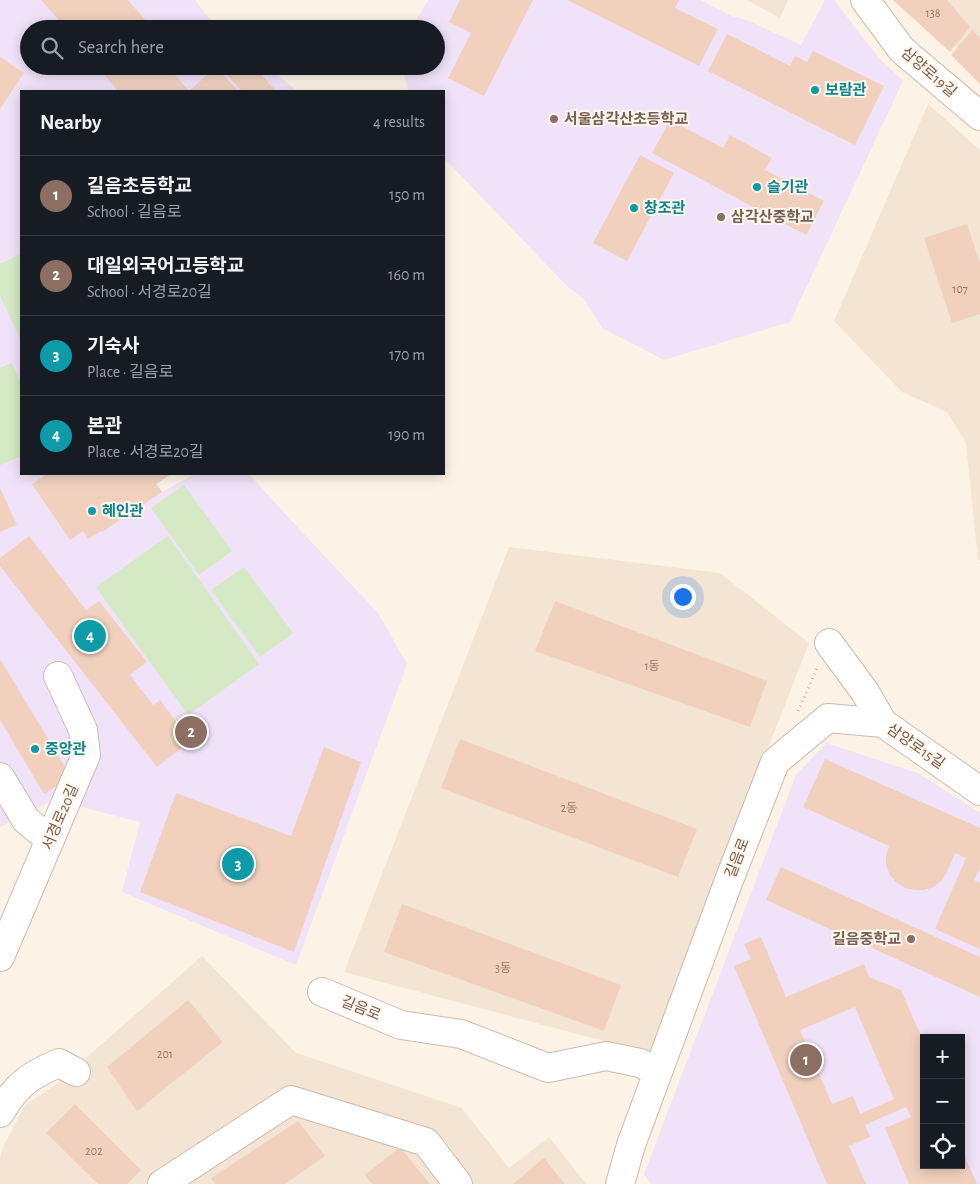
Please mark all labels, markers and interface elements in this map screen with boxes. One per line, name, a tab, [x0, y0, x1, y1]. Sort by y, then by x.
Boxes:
house number: 138	[926, 7, 941, 19]
search box	[20, 20, 445, 75]
icon: search	[38, 34, 66, 62]
text: Search here	[78, 38, 164, 57]
street label: 삼양로19길	[898, 44, 960, 100]
place label: 보람관	[825, 82, 867, 98]
marker: 보람관	[809, 84, 821, 96]
place label: 서울삼각산초등학교	[564, 110, 688, 127]
text: Nearby	[40, 112, 101, 133]
marker: 서울삼각산초등학교	[548, 113, 560, 125]
text: 4 results	[373, 114, 425, 130]
text: 길음초등학교	[87, 177, 192, 196]
place label: 슬기관	[767, 179, 809, 195]
marker: 슬기관	[751, 181, 763, 193]
text: 1	[53, 187, 59, 203]
text: 150 m	[389, 187, 425, 203]
place label: 창조관	[644, 200, 686, 216]
marker: 창조관	[628, 202, 640, 214]
text: School · 길음로	[87, 204, 181, 220]
place label: 삼각산중학교	[731, 208, 814, 225]
marker: 삼각산중학교	[715, 211, 727, 223]
text: 대일외국어고등학교	[87, 257, 244, 276]
text: 2	[52, 267, 60, 283]
text: 160 m	[388, 267, 425, 283]
house number: 107	[952, 283, 968, 295]
text: School · 서경로20길	[87, 284, 212, 300]
text: 기숙사	[87, 337, 139, 356]
text: 3	[53, 347, 59, 363]
text: 170 m	[389, 347, 425, 363]
text: Place · 길음로	[87, 364, 173, 380]
text: 본관	[87, 417, 122, 436]
text: 4	[52, 427, 60, 443]
text: 190 m	[388, 427, 425, 443]
text: Place · 서경로20길	[87, 444, 204, 460]
place label: 혜인관	[102, 503, 144, 519]
marker: 혜인관	[86, 505, 98, 517]
your location	[670, 584, 696, 610]
pin: 4	[74, 617, 106, 655]
house number: 1동	[644, 660, 660, 672]
pin: 2	[175, 713, 207, 751]
street label: 삼양로15길	[884, 720, 948, 772]
place label: 중앙관	[45, 741, 87, 757]
marker: 중앙관	[29, 743, 41, 755]
street label: 서경로20길	[39, 782, 81, 852]
house number: 2동	[561, 802, 577, 814]
street label: 길음로	[722, 836, 752, 880]
pin: 3	[222, 845, 254, 883]
place label: 길음중학교	[832, 930, 901, 947]
marker: 길음중학교	[905, 933, 917, 945]
house number: 3동	[495, 962, 511, 974]
street label: 길음로	[339, 993, 383, 1023]
map controls	[920, 1034, 965, 1169]
button: +	[920, 1034, 965, 1079]
pin: 1	[790, 1041, 822, 1079]
house number: 201	[157, 1048, 173, 1060]
button: −	[920, 1079, 965, 1124]
button: locate	[920, 1124, 965, 1169]
house number: 202	[85, 1145, 103, 1157]

